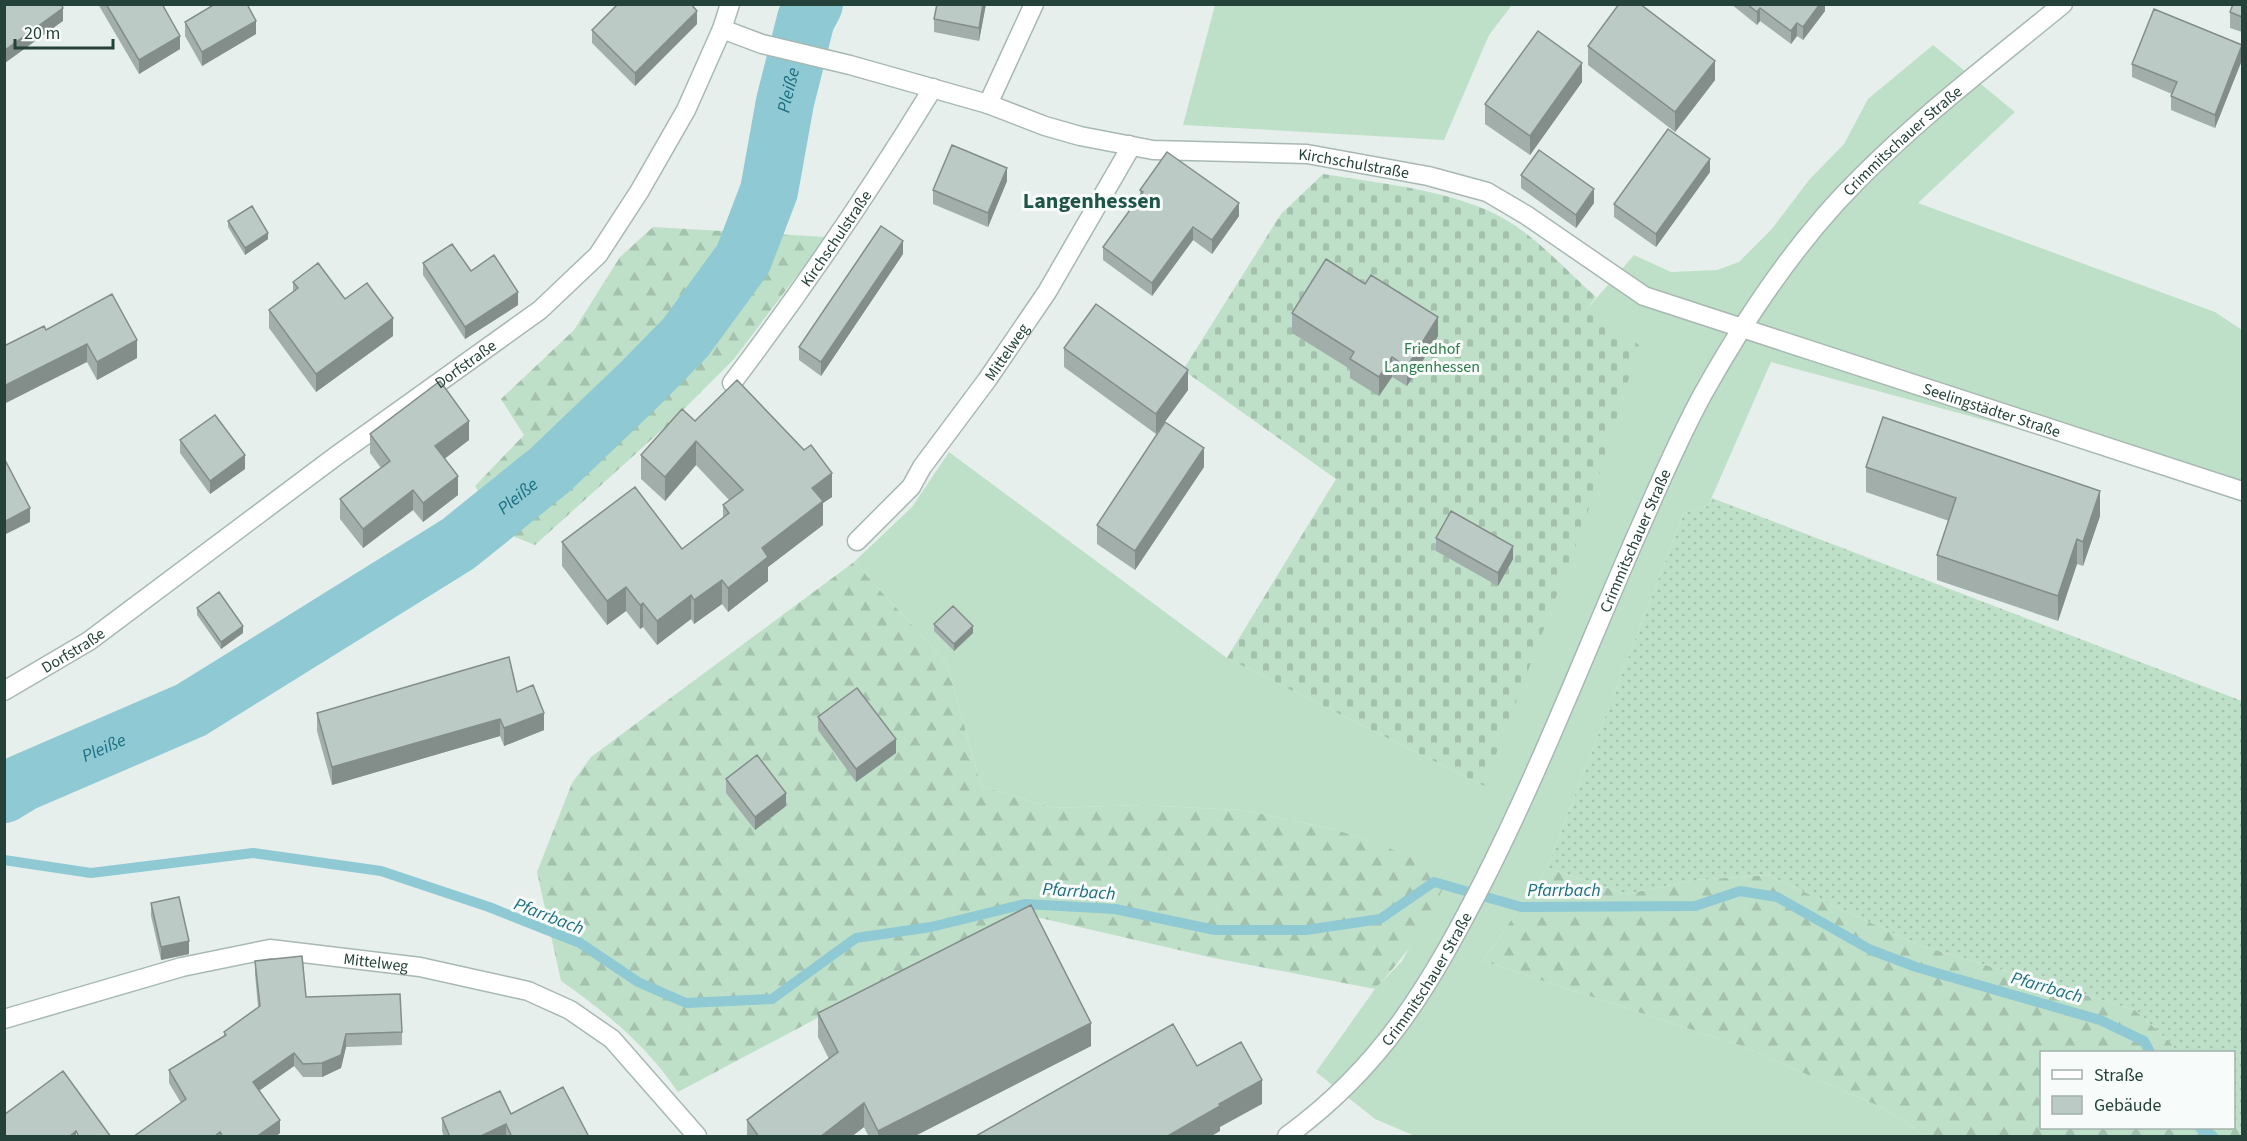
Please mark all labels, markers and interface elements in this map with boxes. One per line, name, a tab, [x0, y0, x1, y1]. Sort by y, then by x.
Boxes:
scale bar	[15, 12, 112, 50]
text: 20 m	[24, 21, 60, 46]
water label: Pleiße	[771, 65, 806, 115]
street label: Crimmitschauer Straße	[1838, 81, 1967, 201]
street label: Kirchschulstraße	[1298, 144, 1411, 184]
district label: Langenhessen	[1023, 185, 1161, 217]
street label: Kirchschulstraße	[796, 186, 877, 292]
street label: Mittelweg	[980, 319, 1035, 385]
street label: Dorfstraße	[430, 335, 501, 394]
park label: Friedhof Langenhessen	[1384, 338, 1480, 378]
street label: Seelingstädter Straße	[1920, 378, 2063, 443]
street label: Crimmitschauer Straße	[1595, 466, 1677, 616]
water label: Pleiße	[492, 472, 544, 521]
street label: Dorfstraße	[37, 623, 110, 679]
water label: Pleiße	[78, 727, 130, 769]
water label: Pfarrbach	[1042, 876, 1116, 907]
water label: Pfarrbach	[1527, 878, 1601, 903]
water label: Pfarrbach	[510, 892, 588, 941]
street label: Crimmitschauer Straße	[1377, 908, 1477, 1051]
street label: Mittelweg	[342, 948, 410, 978]
water label: Pfarrbach	[2008, 965, 2086, 1010]
legend	[2040, 1051, 2235, 1129]
text: Straße	[2094, 1063, 2144, 1088]
text: Gebäude	[2094, 1093, 2162, 1118]

